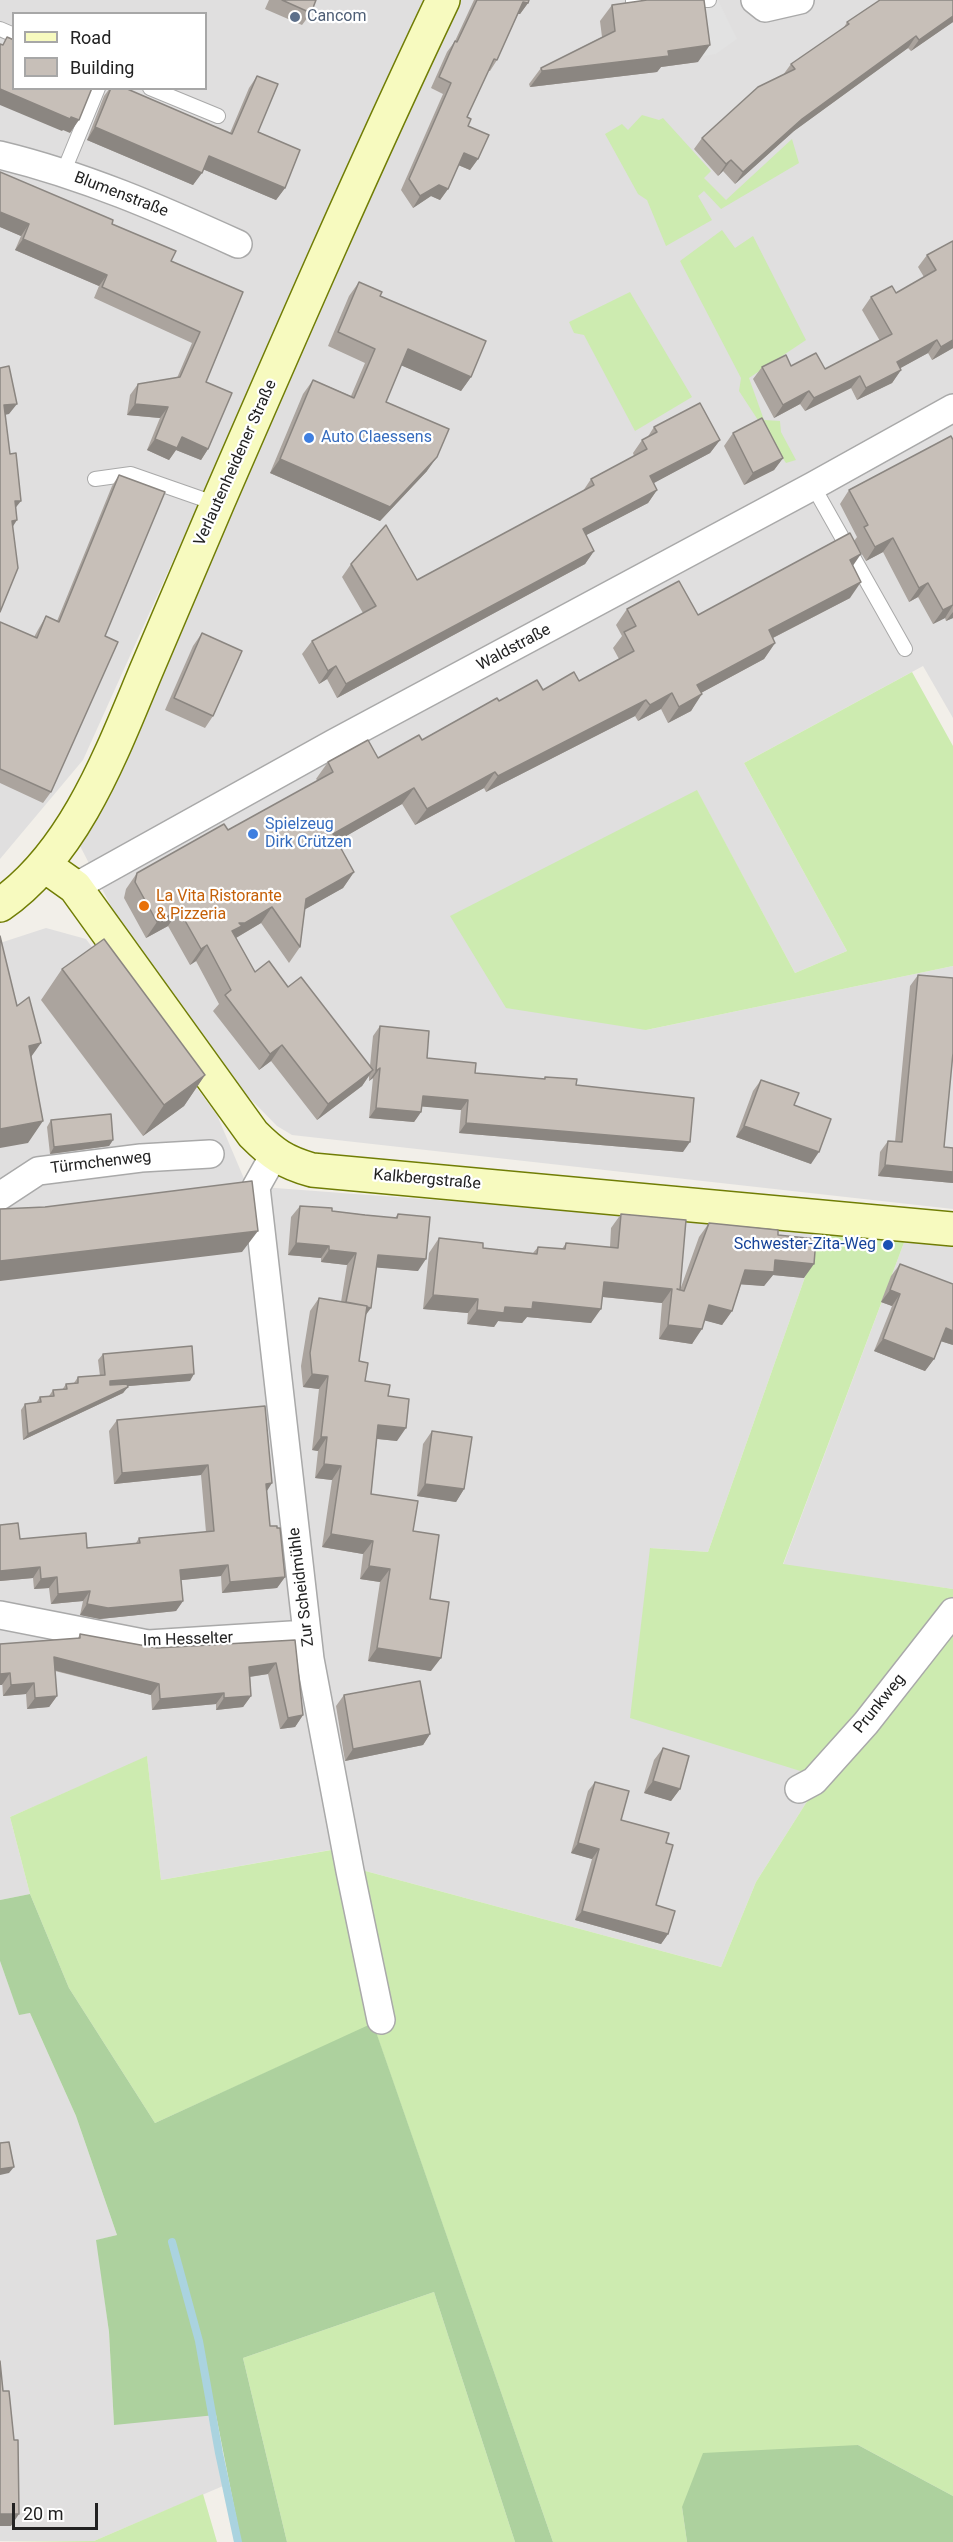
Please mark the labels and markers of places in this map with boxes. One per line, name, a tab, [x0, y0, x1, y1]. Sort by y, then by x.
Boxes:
place label: Cancom	[307, 7, 366, 27]
marker: Cancom	[288, 10, 302, 24]
place label: Auto Claessens	[321, 428, 432, 448]
marker: Auto Claessens	[302, 431, 316, 445]
place label: Spielzeug Dirk Crützen	[265, 815, 352, 853]
marker: Spielzeug Dirk Crützen	[246, 827, 260, 841]
place label: La Vita Ristorante & Pizzeria	[156, 887, 282, 925]
marker: La Vita Ristorante & Pizzeria	[137, 899, 151, 913]
place label: Schwester-Zita-Weg	[734, 1235, 876, 1255]
marker: Schwester-Zita-Weg	[881, 1238, 895, 1252]

